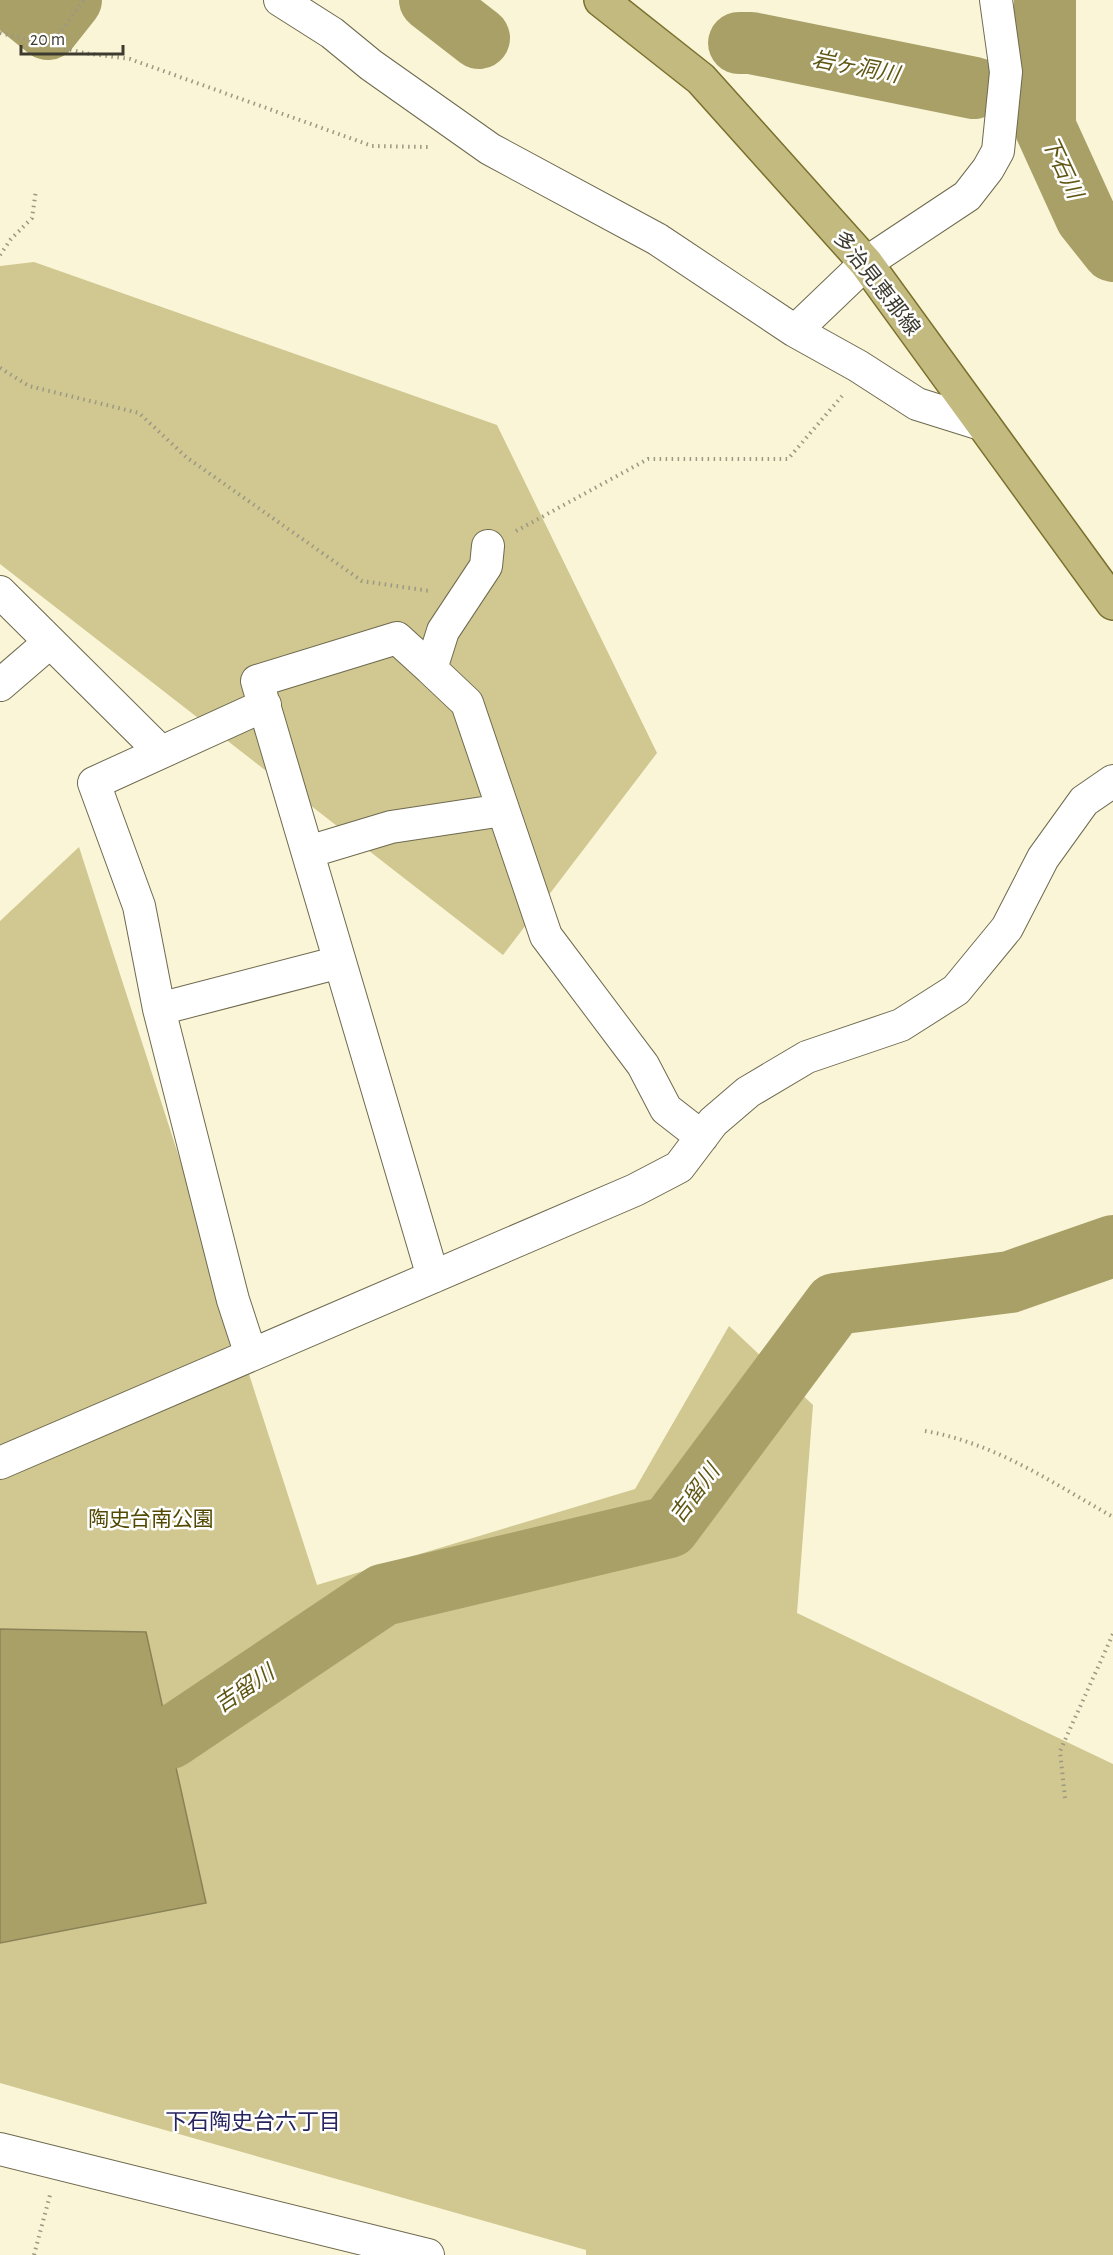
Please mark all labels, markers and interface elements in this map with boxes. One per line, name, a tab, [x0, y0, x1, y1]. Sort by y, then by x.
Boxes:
scale bar	[21, 18, 123, 56]
text: 20 m	[30, 31, 65, 49]
water label: 岩ヶ洞川	[811, 47, 903, 87]
water label: 下石川	[1038, 133, 1087, 204]
street label: 多治見恵那線	[830, 227, 924, 339]
water label: 吉留川	[665, 1458, 725, 1527]
park label: 陶史台南公園	[88, 1508, 214, 1530]
water label: 吉留川	[210, 1659, 280, 1716]
district label: 下石陶史台六丁目	[165, 2110, 341, 2133]

